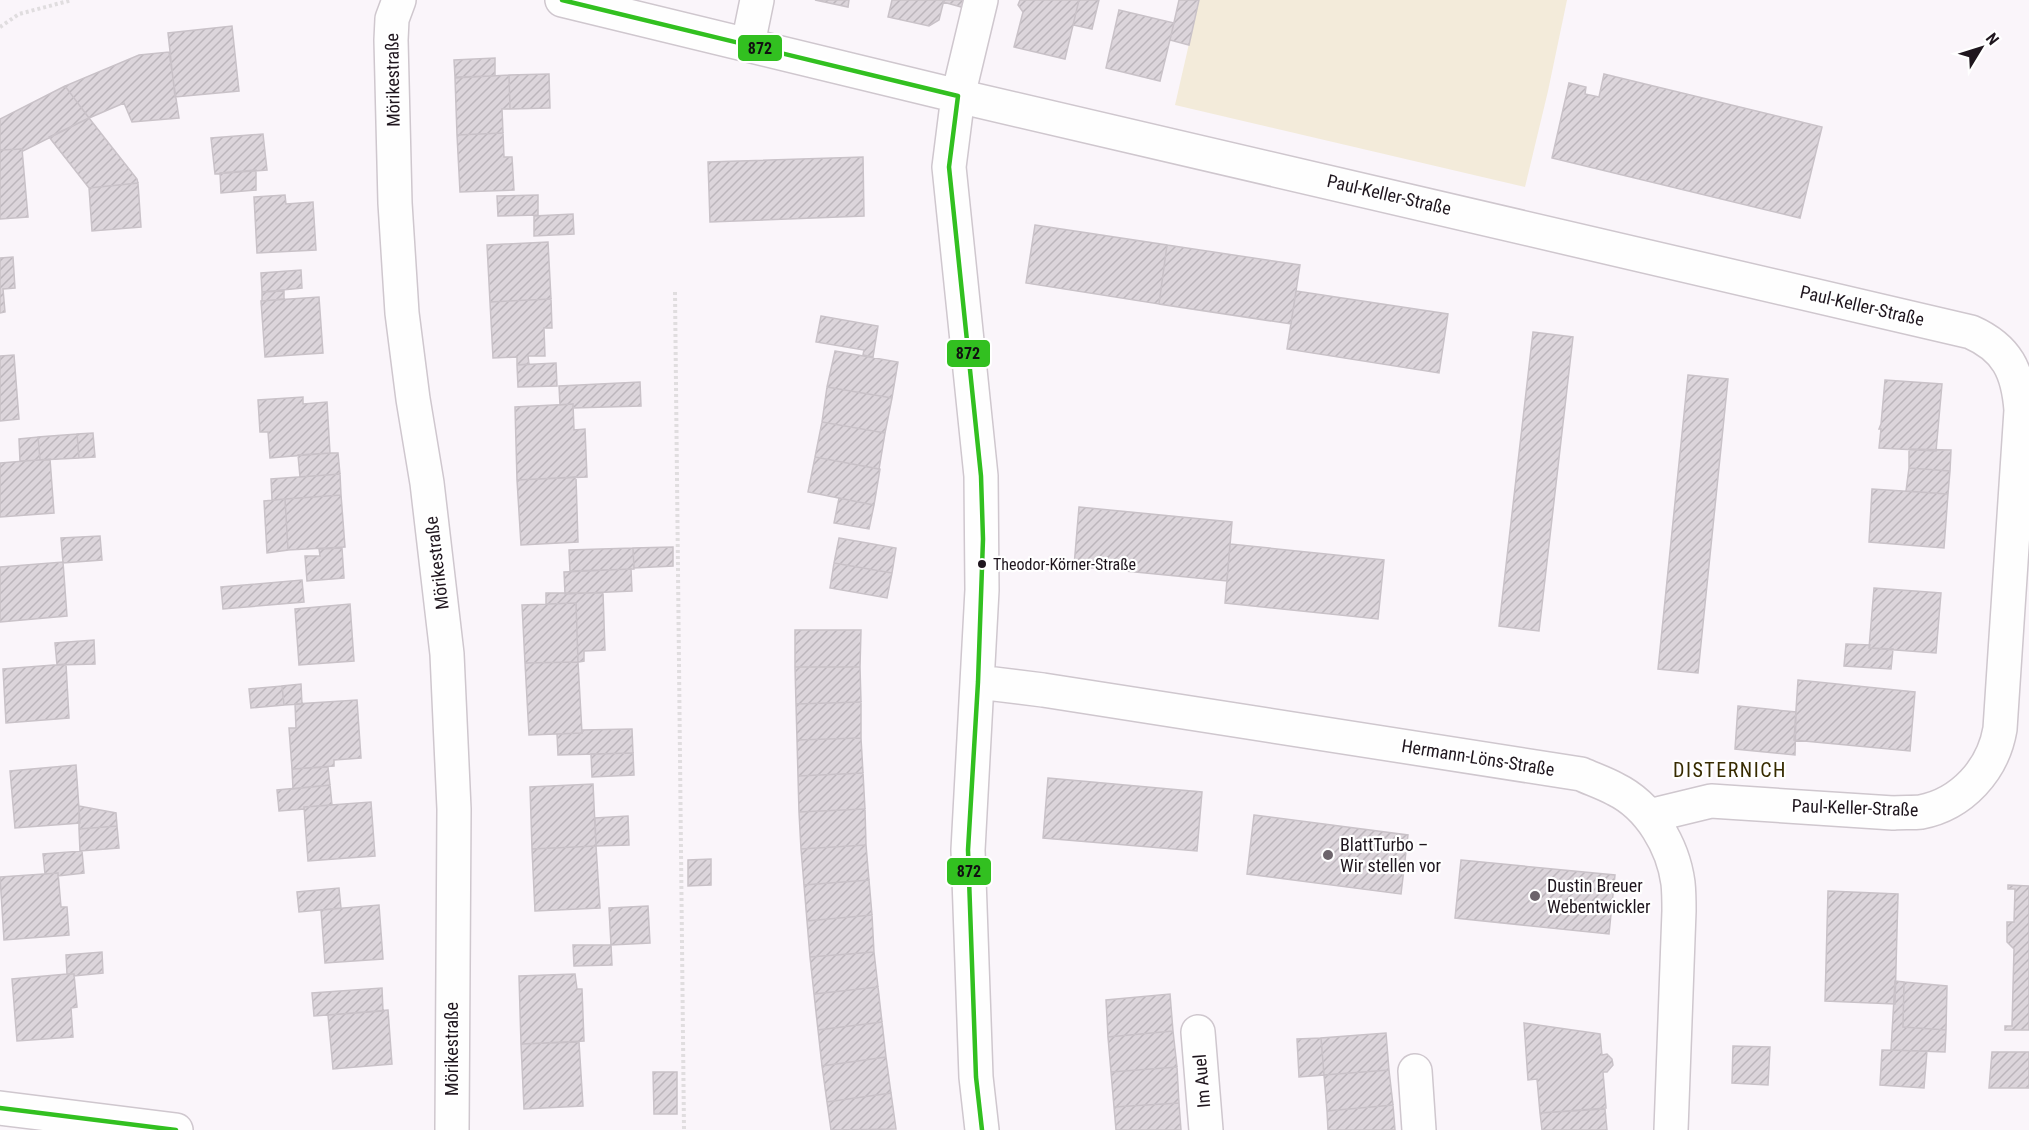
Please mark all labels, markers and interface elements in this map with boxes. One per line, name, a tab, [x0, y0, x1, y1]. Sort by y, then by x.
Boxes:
north arrow	[1951, 18, 2011, 78]
text: N	[1982, 29, 2003, 49]
street label: Mörikestraße	[381, 33, 404, 127]
line badge: 872	[737, 34, 783, 62]
text: 872	[748, 39, 772, 58]
street label: Paul-Keller-Straße	[1325, 170, 1453, 219]
street label: Paul-Keller-Straße	[1798, 281, 1926, 330]
line badge: 872	[946, 339, 991, 368]
text: 872	[956, 344, 980, 363]
street label: Mörikestraße	[420, 515, 453, 611]
place label: Theodor-Körner-Straße	[993, 555, 1136, 574]
marker: Theodor-Körner-Straße	[976, 558, 988, 570]
street label: Hermann-Löns-Straße	[1400, 735, 1556, 780]
district label: DISTERNICH	[1673, 758, 1787, 782]
street label: Paul-Keller-Straße	[1791, 795, 1919, 820]
place label: BlattTurbo – Wir stellen vor	[1340, 834, 1442, 876]
marker: BlattTurbo – Wir stellen vor	[1321, 848, 1335, 862]
line badge: 872	[946, 857, 992, 886]
text: 872	[957, 862, 981, 881]
place label: Dustin Breuer Webentwickler	[1547, 875, 1651, 917]
marker: Dustin Breuer Webentwickler	[1528, 889, 1542, 903]
street label: Mörikestraße	[441, 1002, 462, 1096]
street label: Im Auel	[1189, 1053, 1214, 1109]

